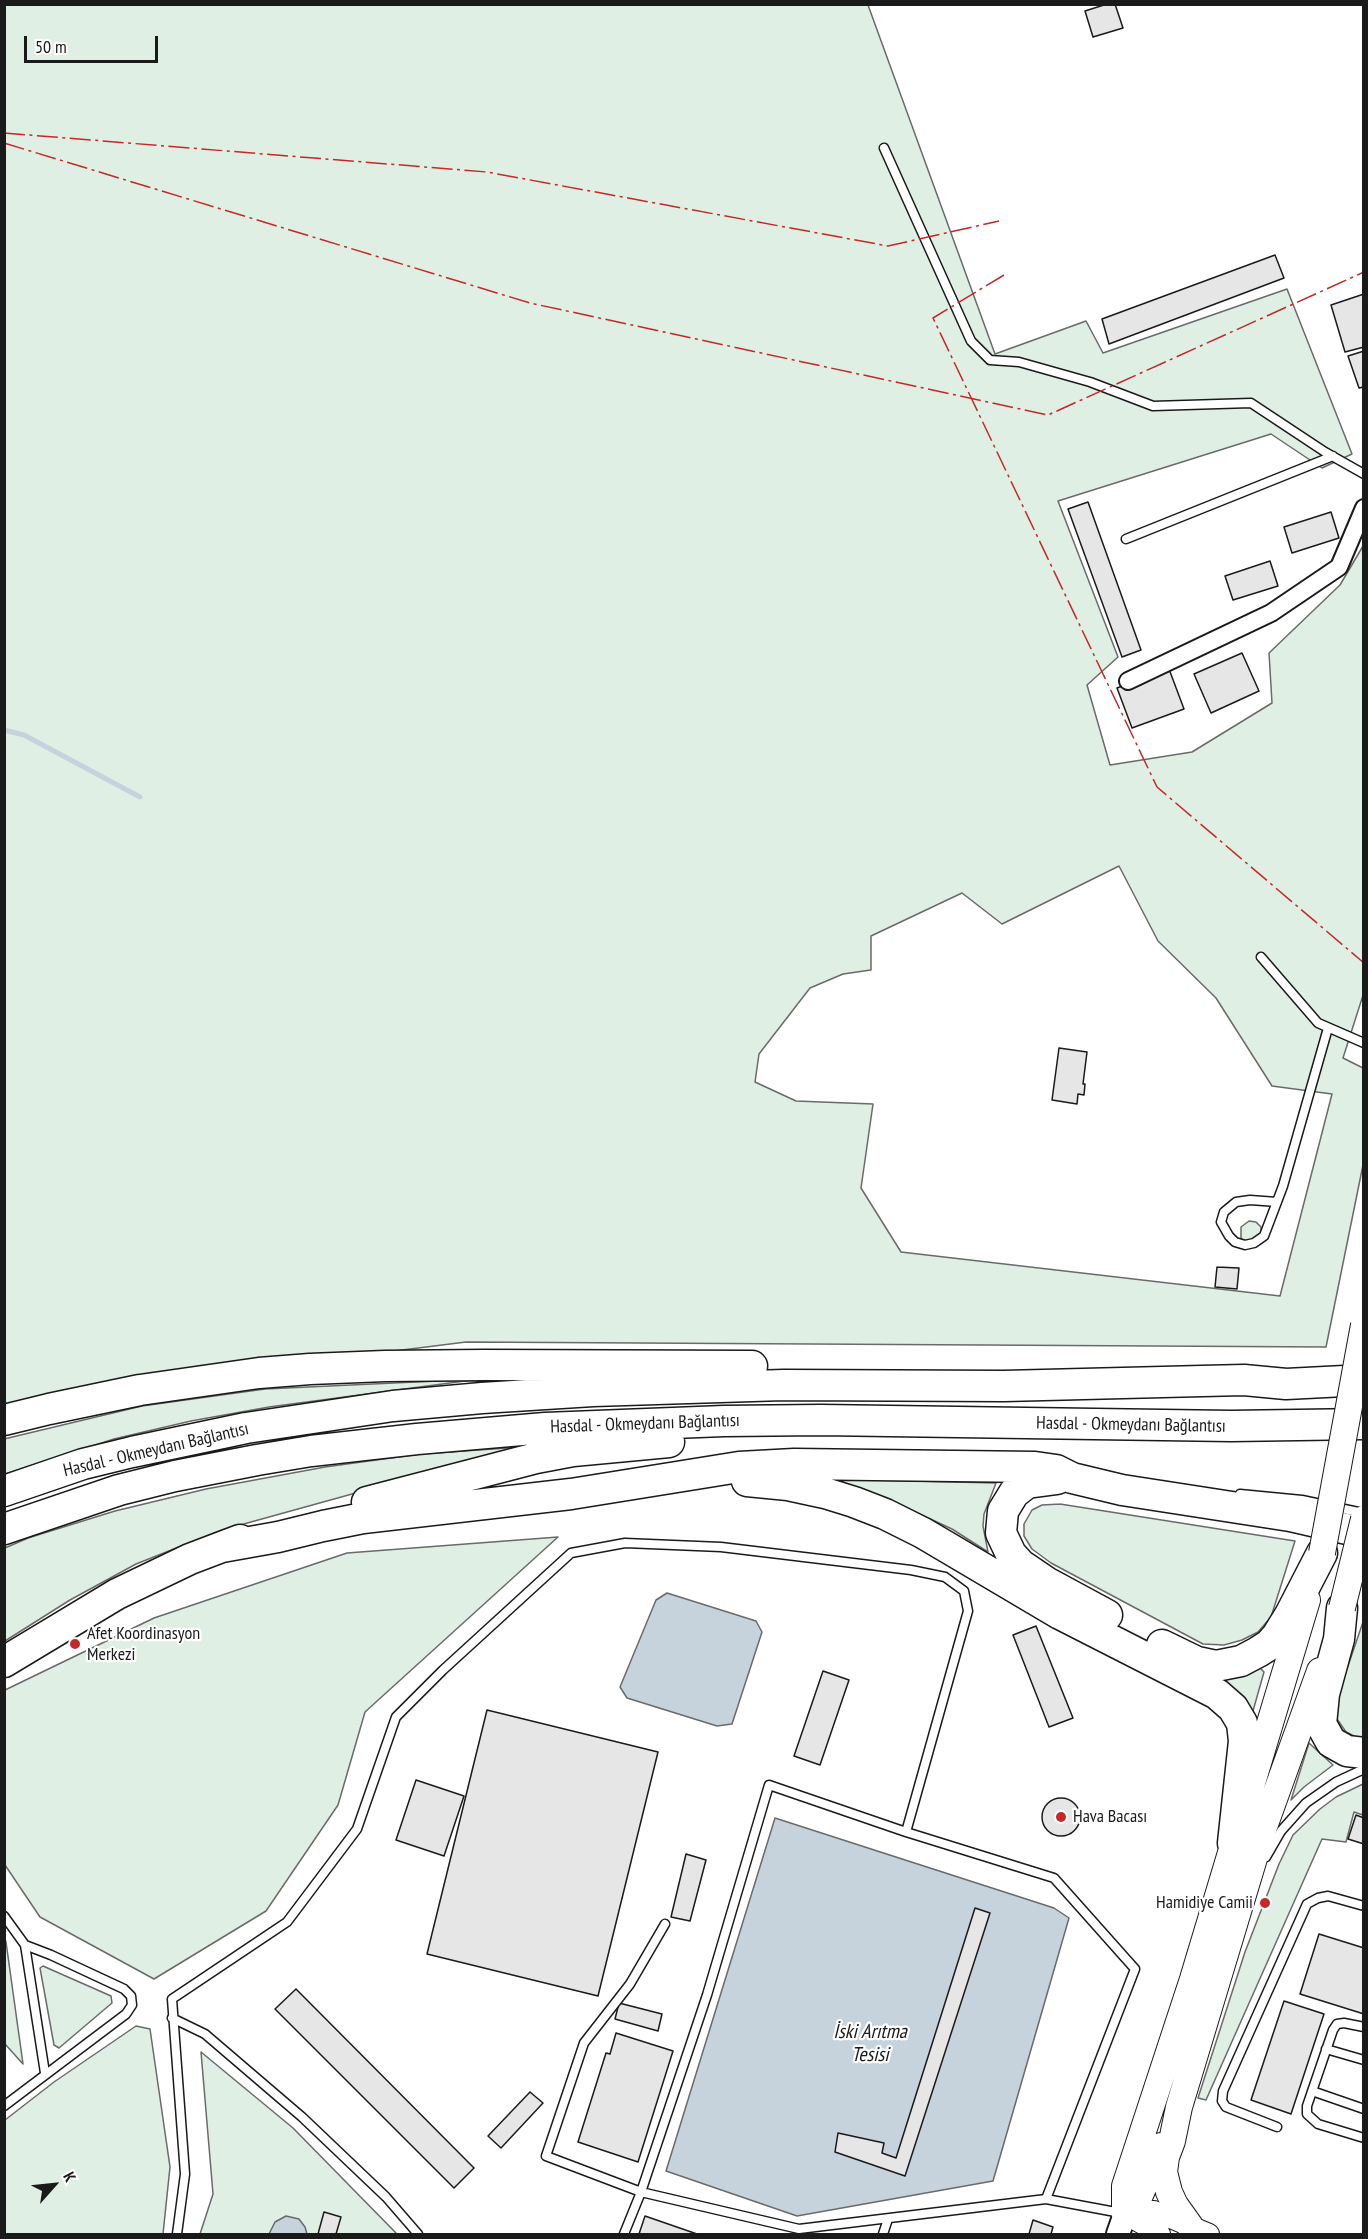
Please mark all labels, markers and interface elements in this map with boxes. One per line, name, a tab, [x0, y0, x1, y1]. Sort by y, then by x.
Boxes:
scale bar	[27, 24, 160, 62]
text: 50 m	[35, 35, 67, 58]
street label: Hasdal - Okmeydanı Bağlantısı	[550, 1410, 740, 1438]
street label: Hasdal - Okmeydanı Bağlantısı	[1036, 1413, 1226, 1437]
street label: Hasdal - Okmeydanı Bağlantısı	[61, 1418, 251, 1482]
place label: Afet Koordinasyon Merkezi	[87, 1623, 200, 1666]
marker: Afet Koordinasyon Merkezi	[68, 1637, 82, 1651]
place label: Hava Bacası	[1073, 1806, 1147, 1828]
marker: Hava Bacası	[1054, 1810, 1068, 1824]
place label: Hamidiye Camii	[1156, 1892, 1253, 1914]
marker: Hamidiye Camii	[1258, 1896, 1272, 1910]
water label: İski Arıtma Tesisi	[833, 2020, 907, 2067]
north arrow	[24, 2155, 84, 2215]
text: K	[59, 2169, 81, 2185]

